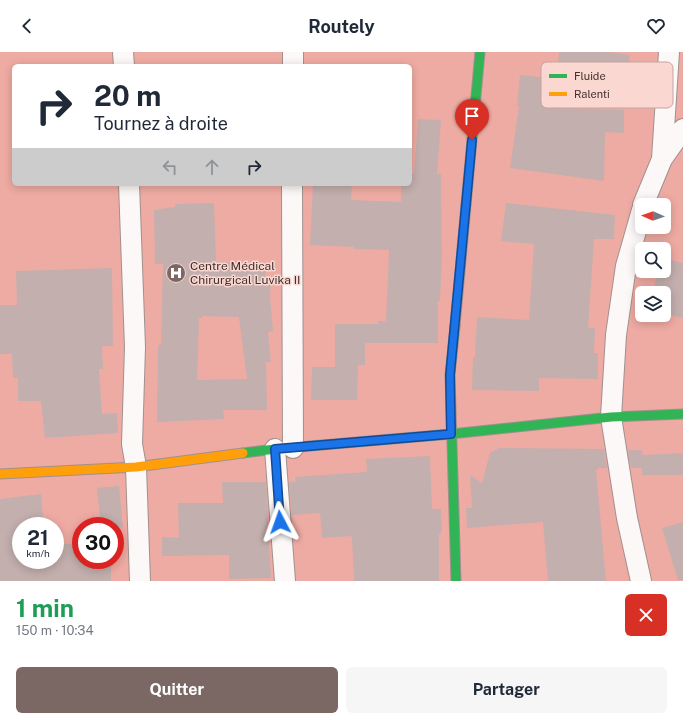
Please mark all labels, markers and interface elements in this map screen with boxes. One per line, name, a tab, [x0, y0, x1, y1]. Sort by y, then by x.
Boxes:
icon: back	[16, 15, 38, 37]
icon: heart	[645, 15, 667, 37]
text: Routely	[308, 16, 375, 37]
legend	[541, 62, 673, 108]
text: Fluide	[574, 70, 606, 82]
text: 20 m	[94, 79, 161, 112]
icon: right	[28, 80, 80, 132]
text: Ralenti	[574, 88, 610, 100]
pin	[455, 99, 489, 140]
icon: arrive	[461, 105, 483, 127]
text: Tournez à droite	[94, 113, 228, 134]
icon: left	[159, 156, 181, 178]
icon: ahead	[201, 156, 223, 178]
icon: right	[243, 156, 265, 178]
north arrow	[635, 198, 671, 234]
map controls	[635, 198, 671, 322]
button: search	[635, 242, 671, 278]
place label: Centre Médical Chirurgical Luvika II	[190, 259, 300, 287]
hospital icon: Centre Médical Chirurgical Luvika II	[165, 262, 187, 284]
button: layers	[635, 286, 671, 322]
position arrow	[259, 501, 301, 543]
speed limit sign: 30	[72, 517, 124, 569]
text: 21	[27, 526, 49, 550]
text: km/h	[26, 547, 50, 559]
text: 1 min	[16, 594, 74, 622]
button: close	[625, 594, 667, 636]
text: 150 m · 10:34	[16, 623, 94, 638]
button: Quitter	[16, 667, 338, 713]
button: Partager	[346, 667, 667, 713]

